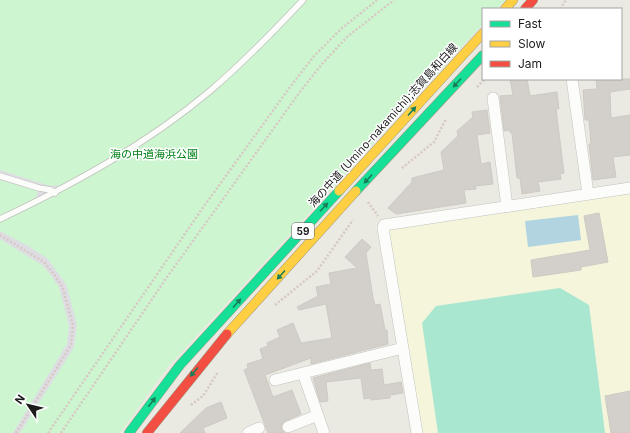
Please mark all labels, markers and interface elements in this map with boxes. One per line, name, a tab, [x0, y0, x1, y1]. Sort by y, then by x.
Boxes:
legend	[482, 8, 622, 80]
text: Fast	[518, 16, 542, 31]
text: Slow	[518, 36, 546, 51]
street label: 海の中道 (Umino-nakamichi);志賀島和白線	[306, 40, 460, 210]
text: Jam	[518, 56, 542, 71]
one-way arrow	[452, 78, 461, 88]
one-way arrow	[407, 106, 417, 116]
park label: 海の中道海浜公園	[110, 147, 198, 161]
one-way arrow	[364, 174, 373, 183]
one-way arrow	[320, 202, 329, 213]
road number: 59	[292, 223, 314, 239]
one-way arrow	[276, 270, 286, 280]
one-way arrow	[232, 299, 241, 308]
one-way arrow	[190, 366, 199, 377]
north arrow	[8, 385, 48, 425]
text: N	[12, 392, 28, 407]
one-way arrow	[148, 397, 156, 407]

